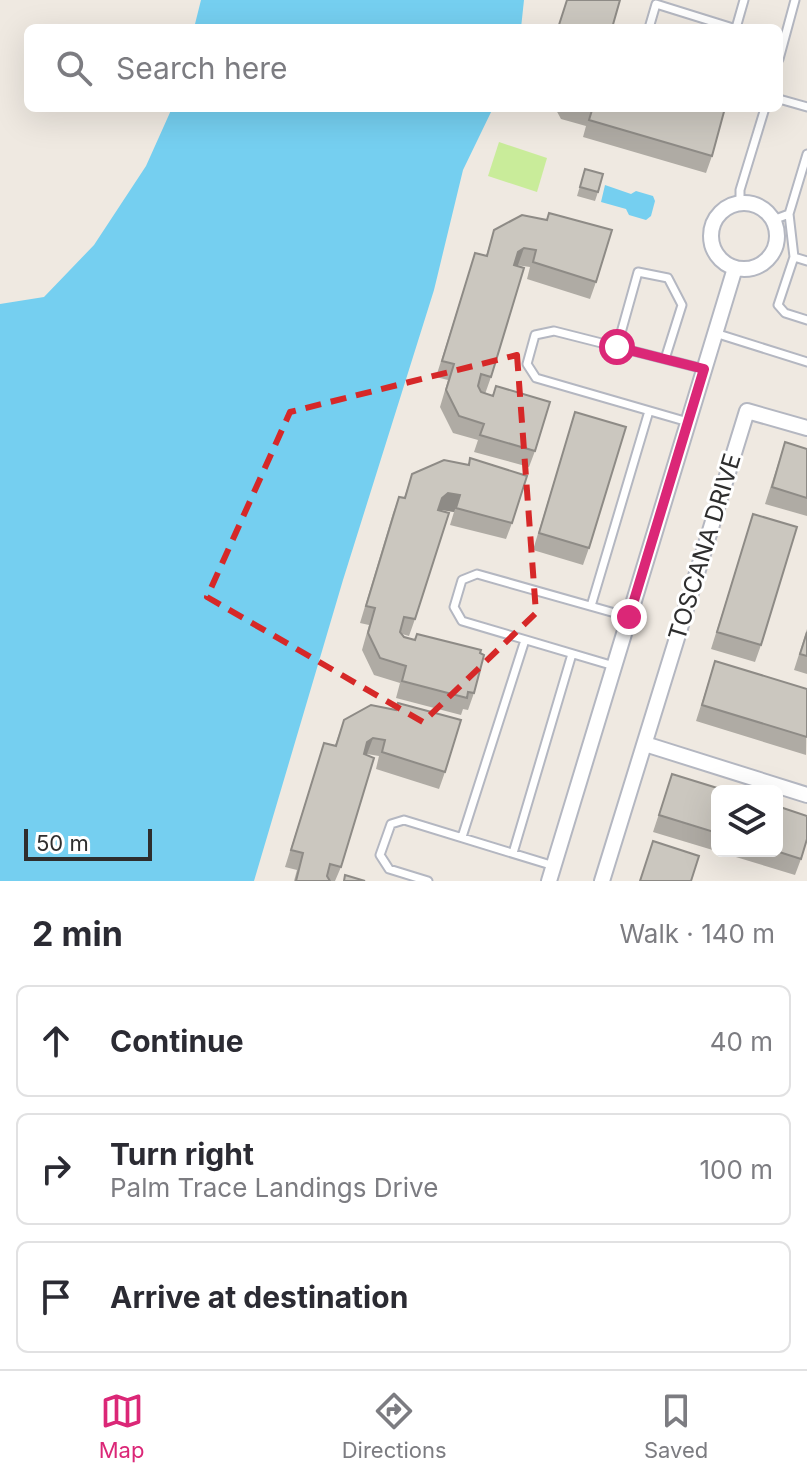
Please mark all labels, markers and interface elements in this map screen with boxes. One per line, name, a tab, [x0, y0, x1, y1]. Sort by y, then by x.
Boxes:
search box	[24, 24, 783, 112]
icon: search	[52, 46, 96, 90]
text: Search here	[116, 50, 288, 86]
route start	[599, 329, 635, 365]
street label: TOSCANA DRIVE	[662, 450, 747, 644]
route end	[611, 599, 647, 635]
map controls	[711, 785, 783, 857]
button: layers	[711, 785, 783, 857]
scale bar	[24, 825, 152, 861]
text: 50 m	[36, 830, 89, 856]
text: 2 min	[32, 913, 123, 954]
text: Walk · 140 m	[620, 918, 775, 949]
icon: ahead	[34, 1019, 78, 1063]
text: Continue	[110, 1023, 244, 1059]
text: 40 m	[710, 1026, 773, 1057]
text: Turn right	[110, 1136, 254, 1172]
icon: right	[34, 1147, 78, 1191]
text: 100 m	[700, 1154, 773, 1185]
text: Palm Trace Landings Drive	[110, 1172, 438, 1203]
icon: arrive	[34, 1275, 78, 1319]
text: Arrive at destination	[110, 1279, 408, 1315]
tab: Map	[99, 1389, 144, 1463]
tab: Directions	[342, 1389, 447, 1463]
tab: Saved	[644, 1389, 708, 1463]

